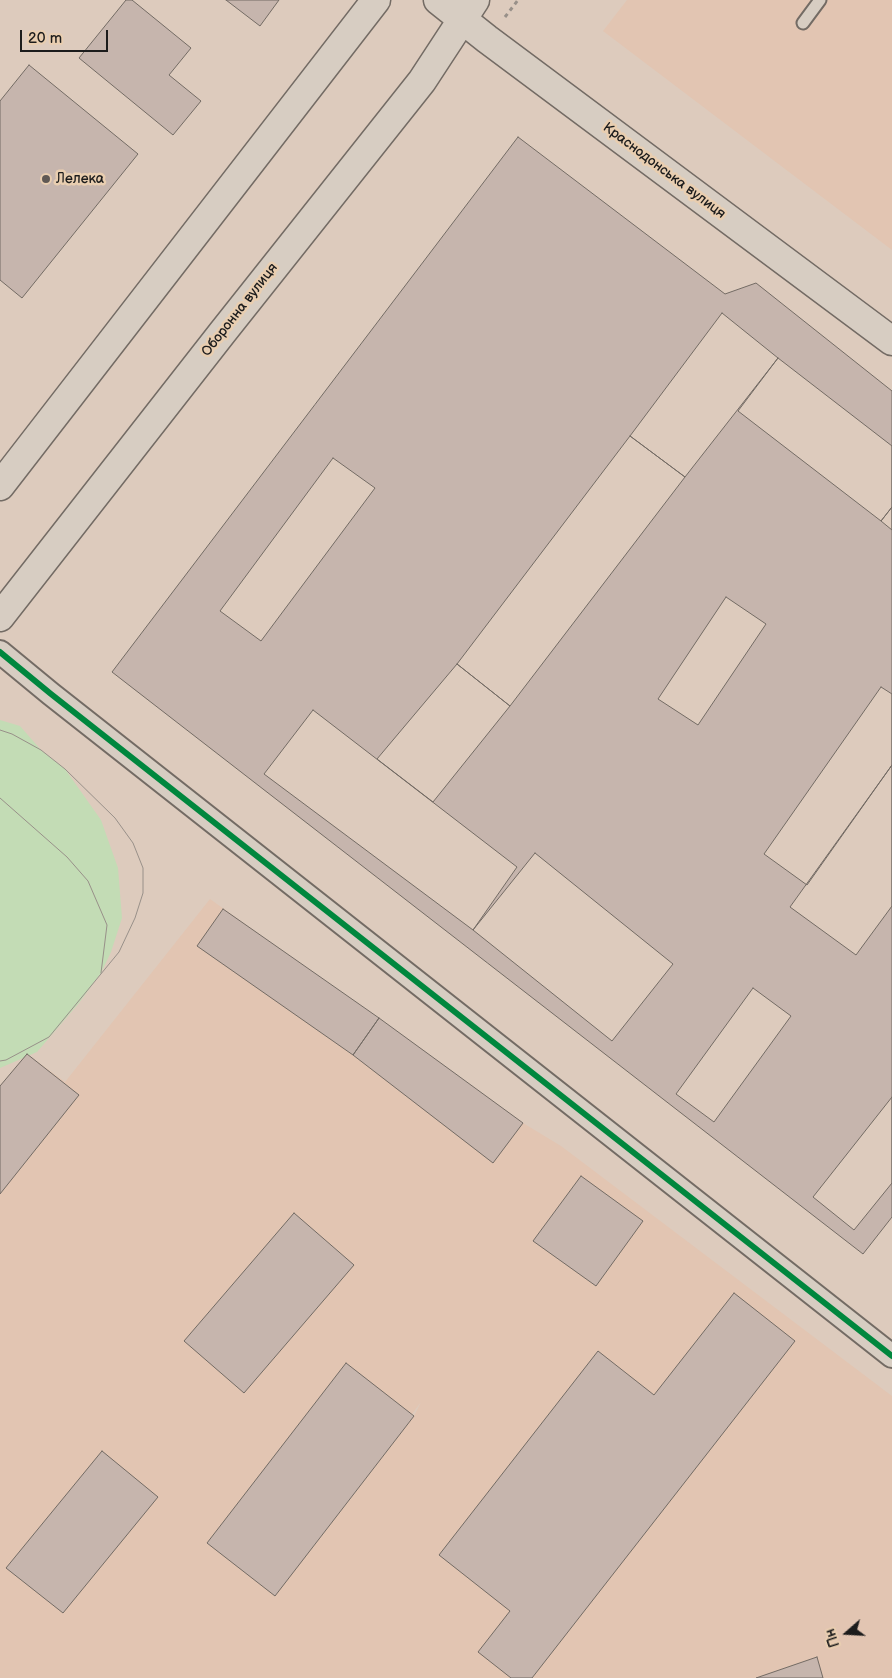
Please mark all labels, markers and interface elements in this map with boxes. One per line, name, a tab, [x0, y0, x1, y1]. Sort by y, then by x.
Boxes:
scale bar	[22, 20, 110, 52]
text: 20 m	[28, 29, 62, 48]
street label: Краснодонська вулиця	[599, 119, 729, 223]
place label: Лелека	[56, 171, 104, 187]
marker: Лелека	[40, 173, 52, 185]
street label: Оборонна вулиця	[198, 260, 282, 360]
north arrow	[822, 1608, 872, 1658]
text: Пн	[821, 1626, 843, 1650]

